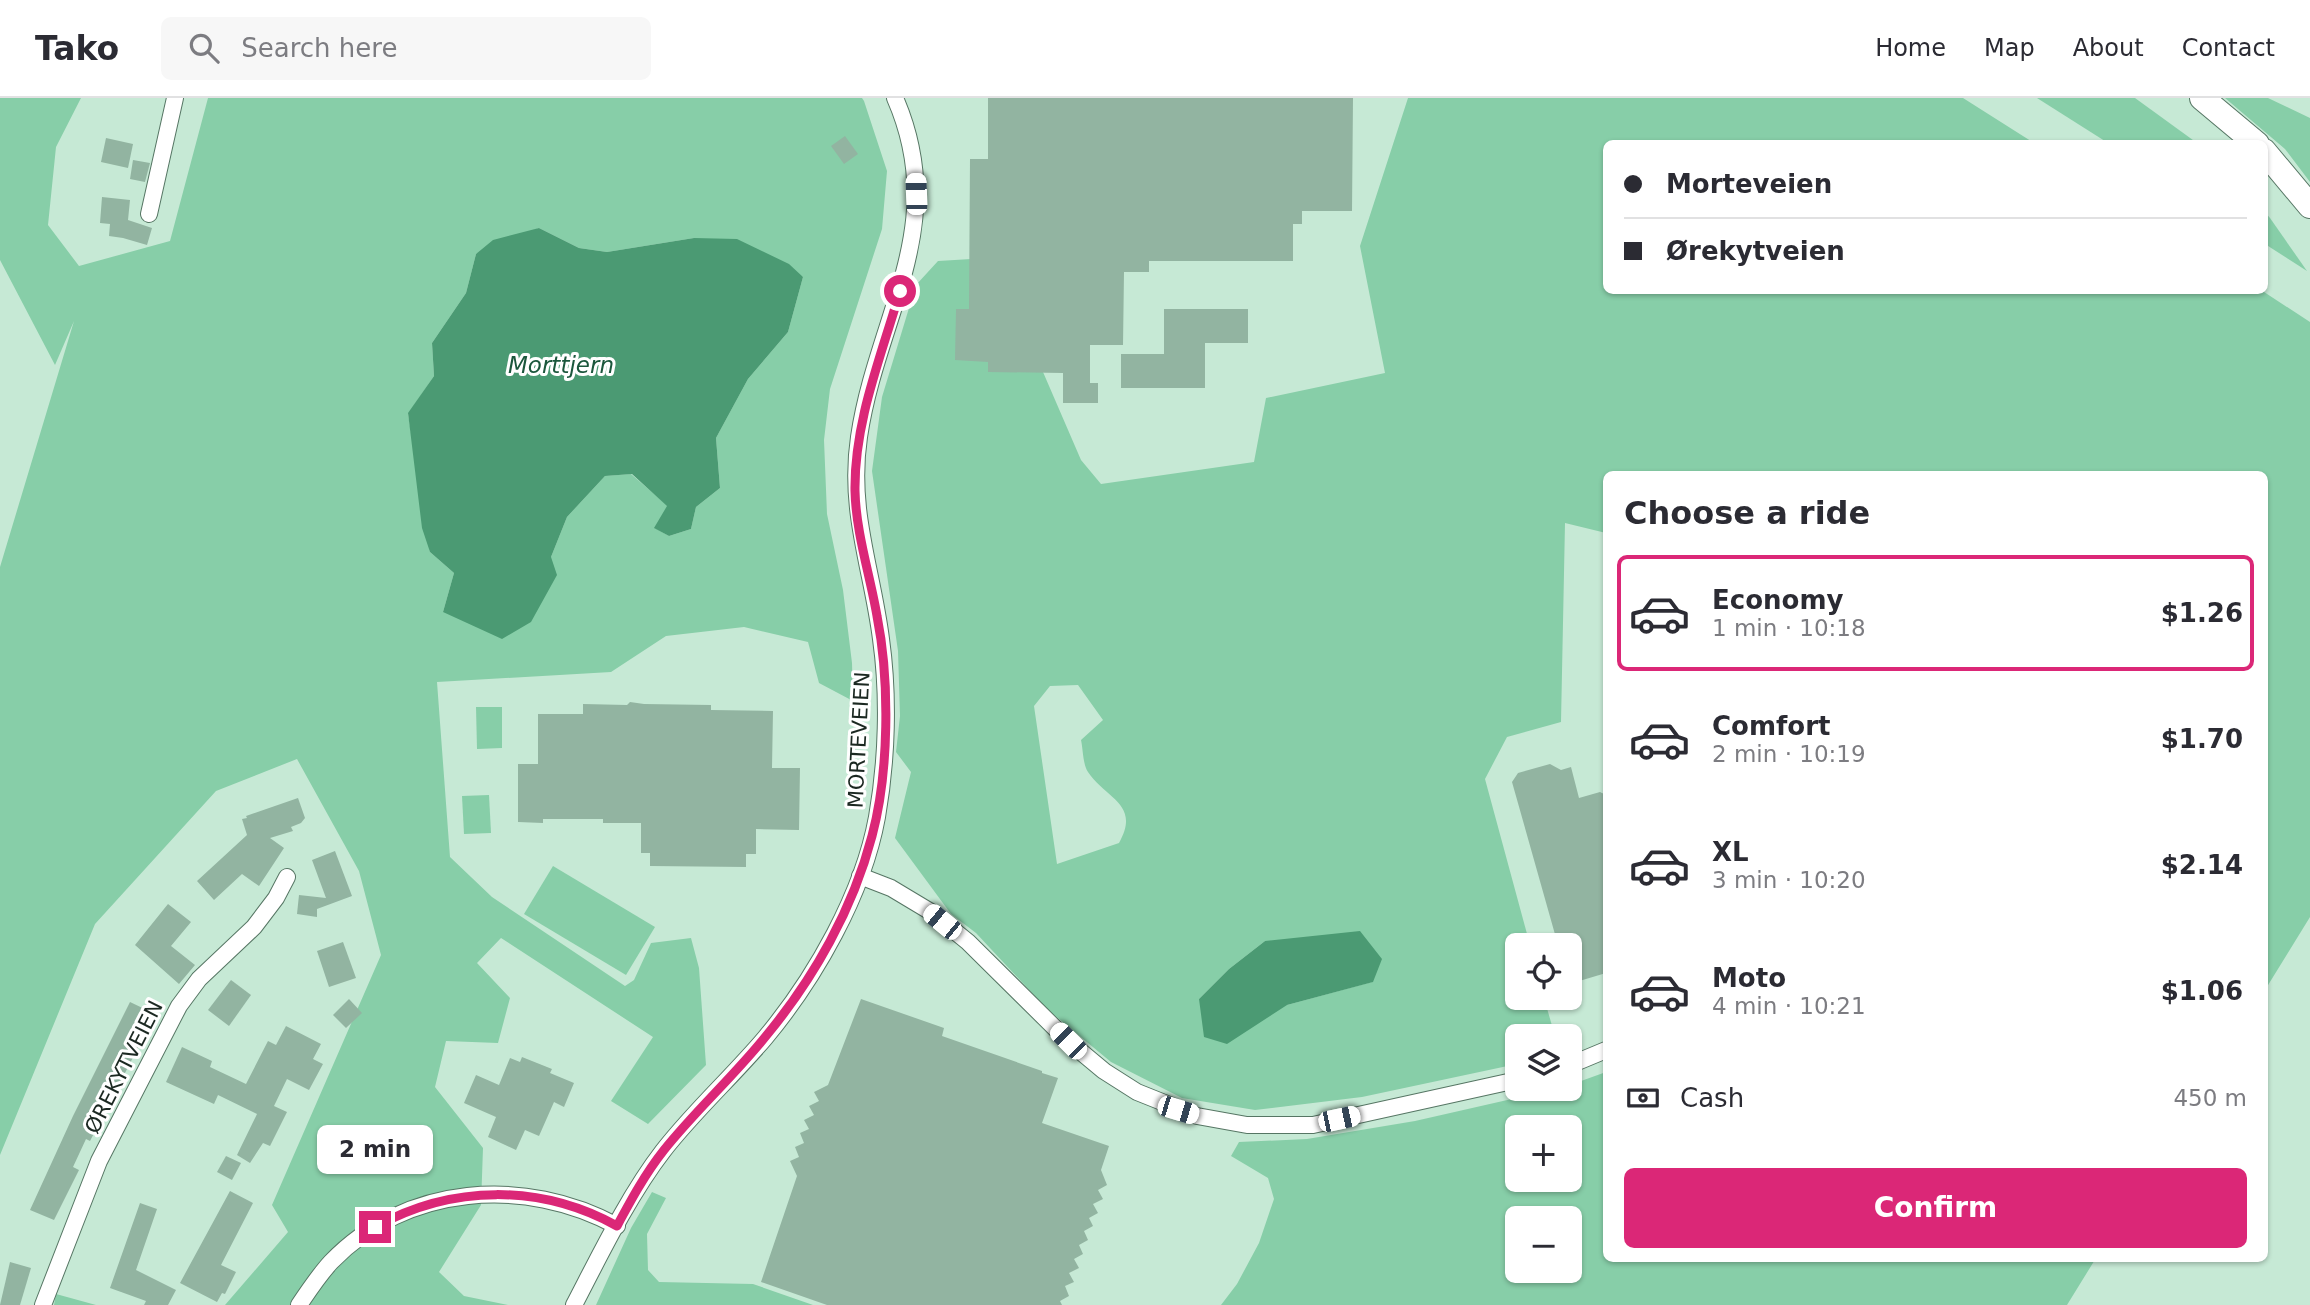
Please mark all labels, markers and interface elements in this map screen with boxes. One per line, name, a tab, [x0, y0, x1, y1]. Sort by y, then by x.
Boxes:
search box	[161, 17, 651, 80]
text: Tako	[35, 29, 119, 68]
icon: search	[185, 29, 223, 67]
text: Search here	[241, 33, 397, 63]
text: Home	[1875, 34, 1946, 62]
text: Map	[1984, 34, 2035, 62]
text: About	[2073, 34, 2144, 62]
text: Contact	[2182, 34, 2275, 62]
text: Morteveien	[1666, 169, 1832, 199]
car	[905, 173, 928, 215]
text: Ørekytveien	[1666, 236, 1845, 266]
route start	[884, 275, 916, 307]
water label: Morttjern	[508, 352, 614, 378]
text: Choose a ride	[1624, 494, 1870, 532]
icon: car	[1628, 582, 1691, 645]
text: Economy	[1712, 585, 1843, 615]
text: $1.26	[2161, 598, 2243, 628]
text: 1 min · 10:18	[1712, 615, 1866, 641]
street label: MORTEVEIEN	[843, 671, 875, 809]
icon: car	[1628, 708, 1691, 771]
text: Comfort	[1712, 711, 1830, 741]
text: $1.70	[2161, 724, 2243, 754]
text: 2 min · 10:19	[1712, 741, 1866, 767]
icon: car	[1628, 834, 1691, 897]
text: XL	[1712, 837, 1749, 867]
text: $2.14	[2161, 850, 2243, 880]
text: 3 min · 10:20	[1712, 867, 1866, 893]
car	[920, 901, 965, 943]
map controls	[1505, 933, 1582, 1283]
button: locate	[1505, 933, 1582, 1010]
icon: car	[1628, 960, 1691, 1023]
text: Moto	[1712, 963, 1786, 993]
text: $1.06	[2161, 976, 2243, 1006]
text: 4 min · 10:21	[1712, 993, 1866, 1019]
street label: ØREKYTVEIEN	[80, 997, 168, 1137]
car	[1046, 1019, 1091, 1063]
button: layers	[1505, 1024, 1582, 1101]
icon: cash	[1624, 1079, 1662, 1117]
text: Cash	[1680, 1083, 1744, 1113]
text: 450 m	[2173, 1085, 2247, 1111]
car	[1155, 1094, 1202, 1126]
car	[1317, 1104, 1362, 1134]
button: +	[1505, 1115, 1582, 1192]
callout: 2 min	[317, 1126, 433, 1174]
text: 2 min	[339, 1136, 411, 1162]
button: Confirm	[1624, 1168, 2247, 1248]
button: −	[1505, 1206, 1582, 1283]
route end	[359, 1211, 391, 1243]

